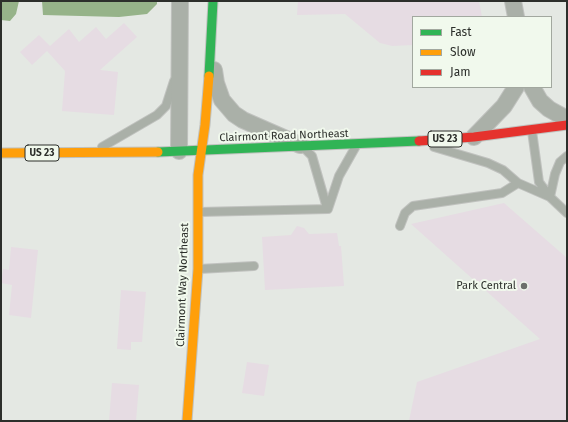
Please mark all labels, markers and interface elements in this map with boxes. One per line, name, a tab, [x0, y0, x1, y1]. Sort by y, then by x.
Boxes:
legend	[412, 16, 552, 88]
text: Fast	[450, 25, 472, 39]
text: Slow	[450, 45, 476, 59]
text: Jam	[450, 65, 470, 79]
street label: Clairmont Road Northeast	[219, 127, 349, 145]
road number: US 23	[428, 131, 462, 147]
road number: US 23	[25, 145, 59, 161]
street label: Clairmont Way Northeast	[174, 223, 192, 347]
place label: Park Central	[456, 279, 516, 293]
marker: Park Central	[519, 281, 529, 291]

